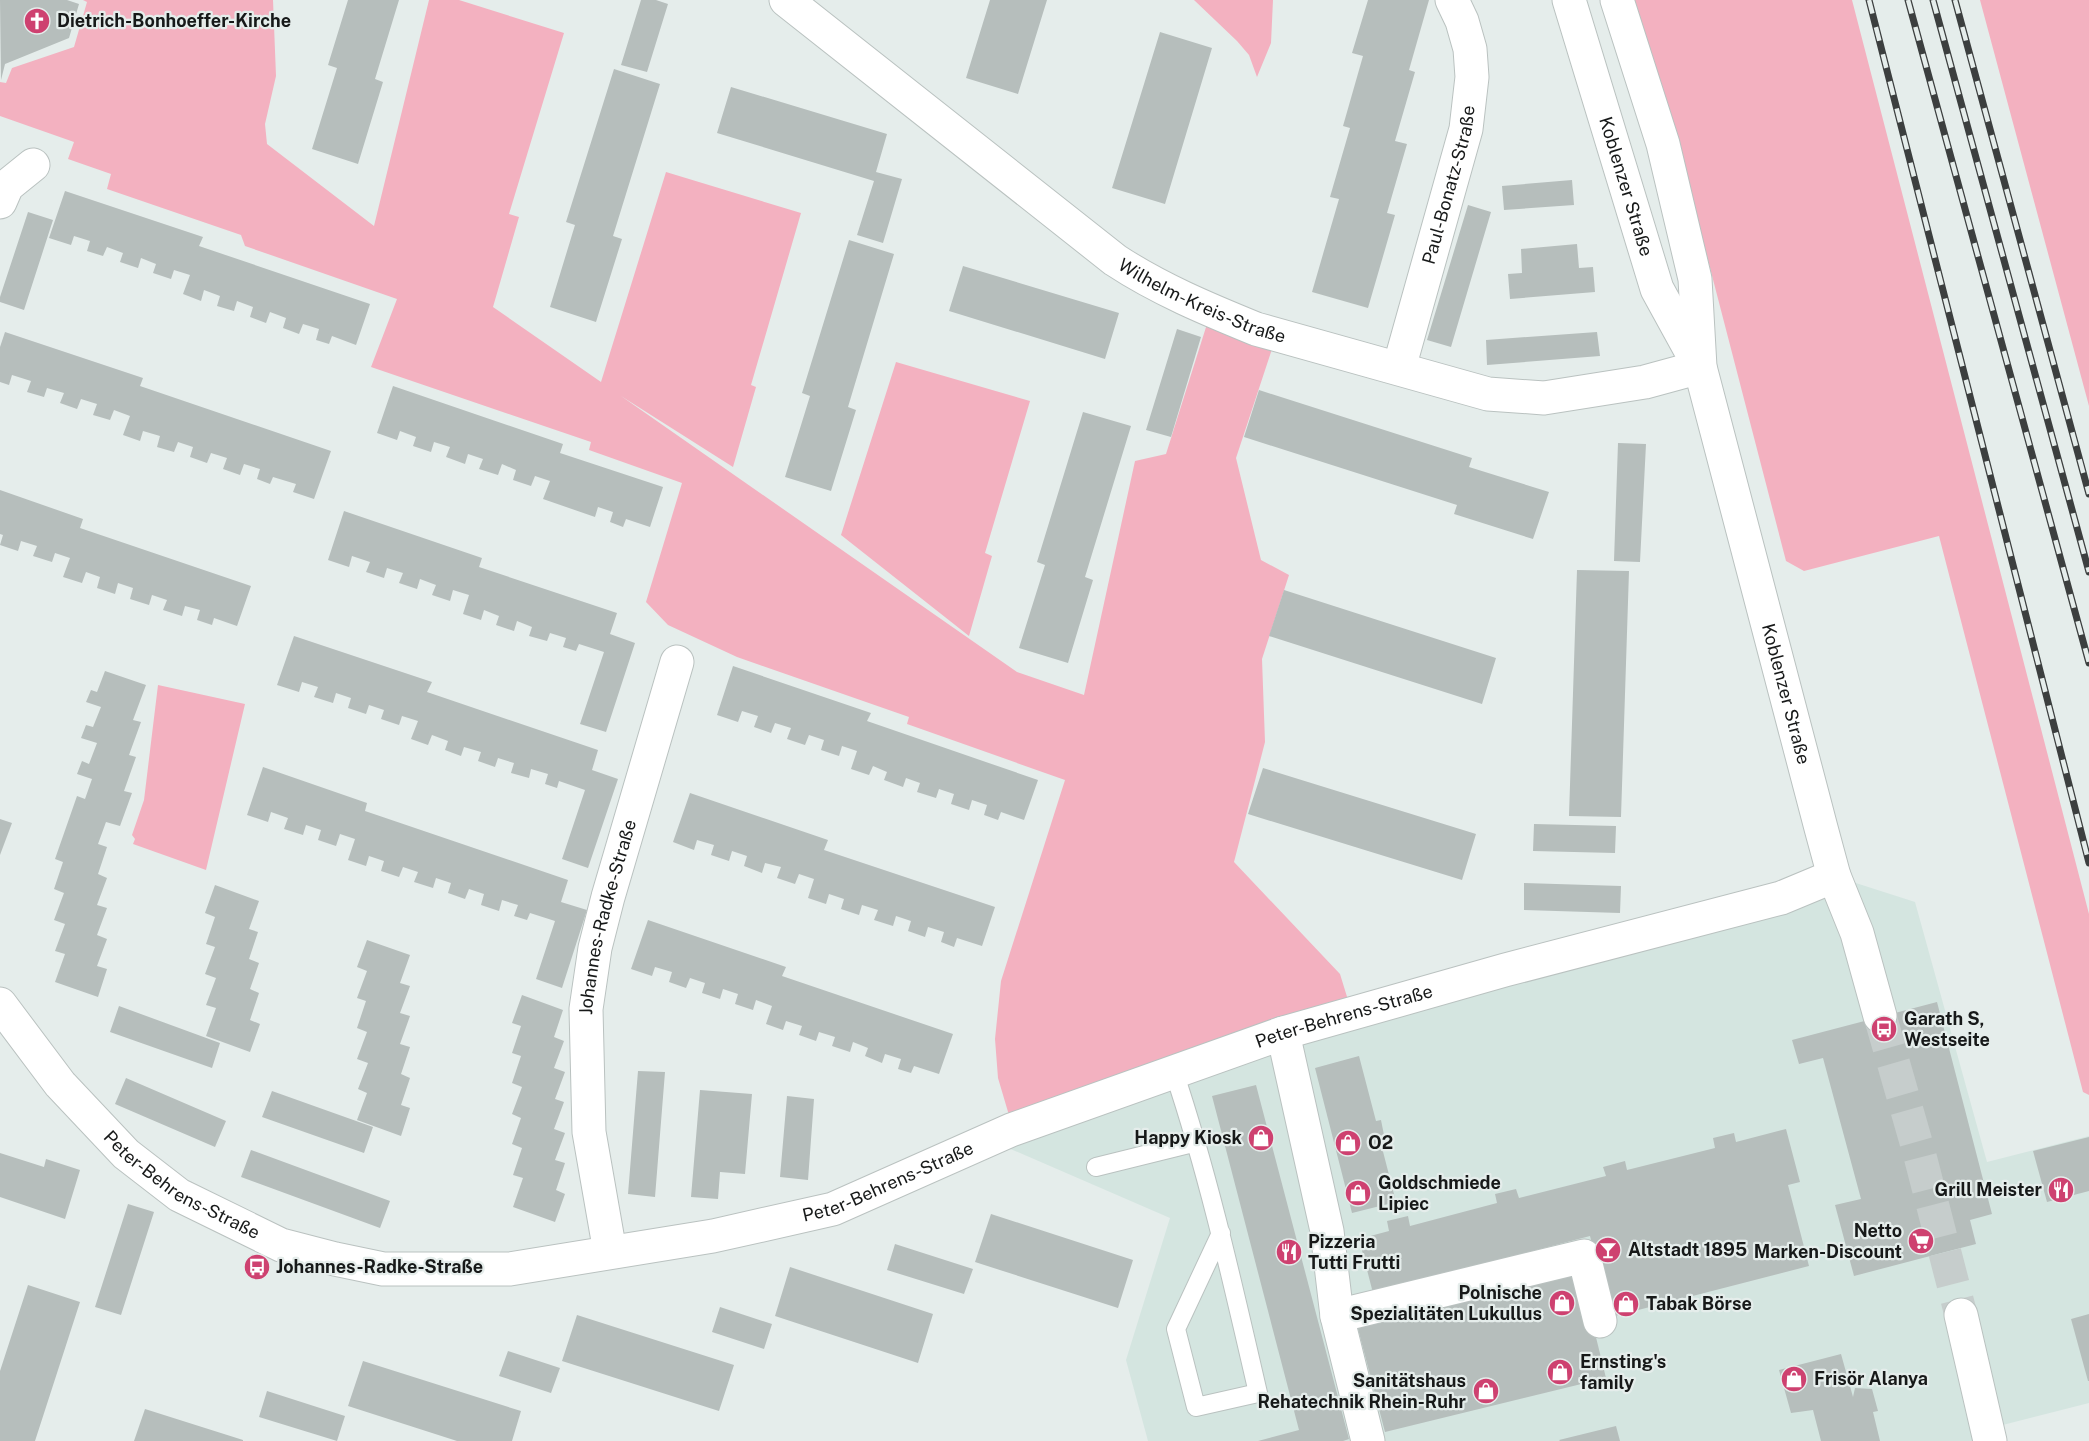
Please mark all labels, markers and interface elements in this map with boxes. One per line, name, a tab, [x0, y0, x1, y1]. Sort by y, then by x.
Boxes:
church icon: Dietrich-Bonhoeffer-Kirche	[22, 6, 52, 36]
place label: Dietrich-Bonhoeffer-Kirche	[57, 10, 291, 31]
street label: Paul-Bonatz-Straße	[1418, 104, 1479, 267]
street label: Koblenzer Straße	[1595, 114, 1657, 259]
street label: Wilhelm-Kreis-Straße	[1115, 254, 1288, 347]
street label: Koblenzer Straße	[1758, 621, 1815, 766]
street label: Johannes-Radke-Straße	[575, 817, 640, 1015]
street label: Peter-Behrens-Straße	[1252, 980, 1435, 1052]
place label: Garath S, Westseite	[1904, 1008, 1990, 1050]
bus stop icon: Garath S, Westseite	[1869, 1014, 1899, 1044]
shop icon: Happy Kiosk	[1246, 1123, 1276, 1153]
street label: Peter-Behrens-Straße	[100, 1126, 263, 1243]
place label: Happy Kiosk	[1134, 1127, 1243, 1148]
shop icon: O2	[1333, 1128, 1363, 1158]
place label: O2	[1368, 1132, 1393, 1153]
street label: Peter-Behrens-Straße	[800, 1137, 976, 1226]
place label: Goldschmiede Lipiec	[1378, 1172, 1501, 1214]
restaurant icon: Grill Meister	[2046, 1175, 2076, 1205]
shop icon: Goldschmiede Lipiec	[1343, 1178, 1373, 1208]
place label: Grill Meister	[1935, 1179, 2043, 1200]
place label: Netto Marken-Discount	[1754, 1220, 1902, 1262]
supermarket icon: Netto Marken-Discount	[1906, 1226, 1936, 1256]
place label: Pizzeria Tutti Frutti	[1308, 1231, 1400, 1273]
bar icon: Altstadt 1895	[1593, 1235, 1623, 1265]
restaurant icon: Pizzeria Tutti Frutti	[1274, 1237, 1304, 1267]
place label: Altstadt 1895	[1628, 1239, 1747, 1260]
bus stop icon: Johannes-Radke-Straße	[242, 1252, 272, 1282]
place label: Johannes-Radke-Straße	[276, 1256, 483, 1277]
place label: Polnische Spezialitäten Lukullus	[1350, 1282, 1542, 1324]
shop icon: Polnische Spezialitäten Lukullus	[1547, 1288, 1577, 1318]
shop icon: Tabak Börse	[1611, 1289, 1641, 1319]
place label: Tabak Börse	[1646, 1293, 1752, 1314]
place label: Ernsting's family	[1580, 1351, 1666, 1393]
shop icon: Ernsting's family	[1545, 1357, 1575, 1387]
shop icon: Frisör Alanya	[1779, 1364, 1809, 1394]
place label: Frisör Alanya	[1814, 1368, 1928, 1389]
place label: Sanitätshaus Rehatechnik Rhein-Ruhr	[1258, 1370, 1467, 1412]
shop icon: Sanitätshaus Rehatechnik Rhein-Ruhr	[1471, 1376, 1501, 1406]

